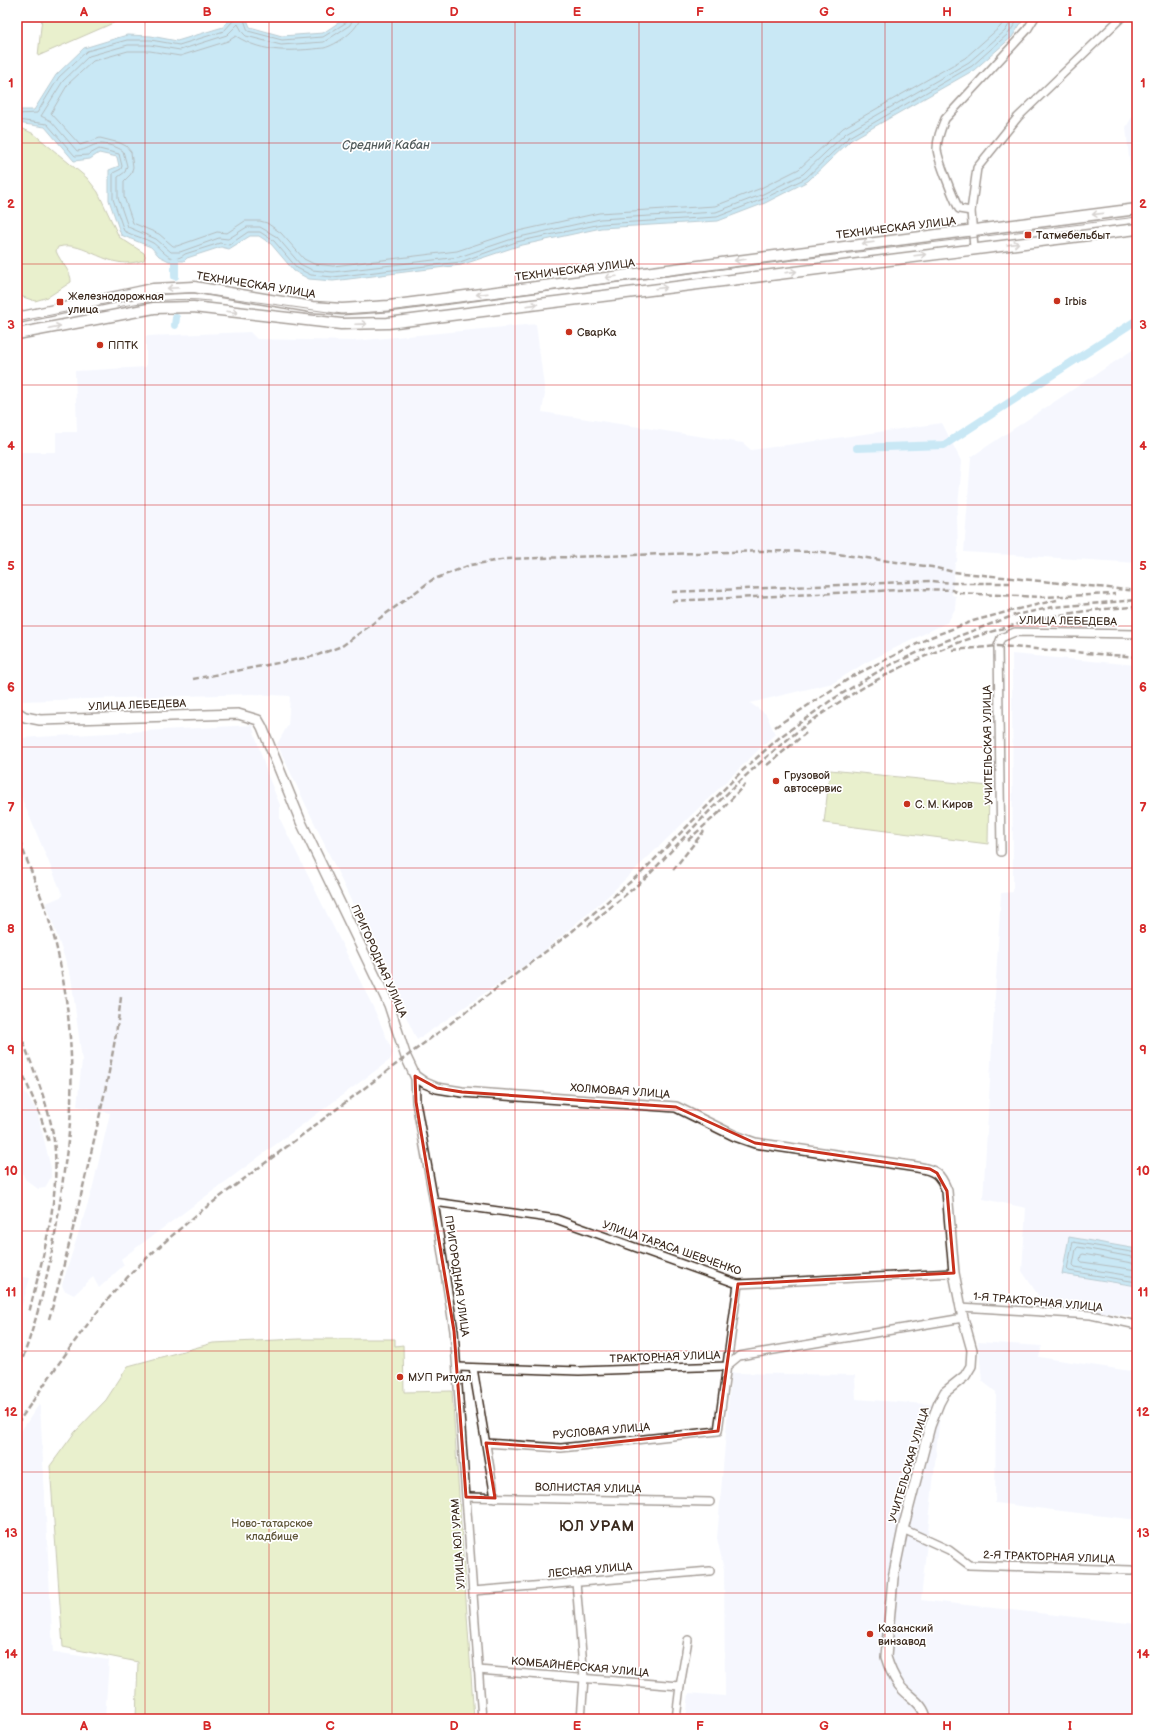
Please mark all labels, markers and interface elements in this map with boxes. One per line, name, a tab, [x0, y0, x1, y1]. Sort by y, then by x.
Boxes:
text: A	[79, 4, 88, 20]
text: B	[202, 4, 212, 20]
text: C	[325, 4, 335, 20]
text: D	[449, 4, 459, 20]
text: E	[573, 4, 582, 20]
text: F	[696, 4, 704, 20]
text: G	[819, 4, 829, 20]
text: H	[942, 4, 952, 20]
text: I	[1068, 4, 1072, 20]
text: 1	[8, 75, 14, 91]
text: 1	[1140, 75, 1146, 91]
water label: Средний Кабан	[342, 138, 430, 153]
text: 2	[7, 196, 15, 212]
text: 2	[1139, 196, 1147, 212]
one-way arrow	[1092, 210, 1105, 218]
street label: ТЕХНИЧЕСКАЯ УЛИЦА	[836, 214, 957, 242]
place label: Татмебельбыт	[1036, 229, 1110, 242]
marker: Татмебельбыт	[1023, 230, 1033, 240]
one-way arrow	[862, 239, 875, 247]
one-way arrow	[1006, 240, 1019, 248]
one-way arrow	[913, 251, 926, 259]
street label: ТЕХНИЧЕСКАЯ УЛИЦА	[515, 256, 636, 284]
one-way arrow	[733, 256, 746, 264]
one-way arrow	[784, 268, 797, 276]
street label: ТЕХНИЧЕСКАЯ УЛИЦА	[196, 269, 317, 301]
one-way arrow	[605, 273, 618, 281]
one-way arrow	[167, 284, 180, 291]
one-way arrow	[654, 284, 667, 292]
place label: Железнодорожная улица	[68, 290, 164, 316]
one-way arrow	[476, 290, 489, 298]
place label: Irbis	[1065, 295, 1087, 308]
marker: Irbis	[1052, 296, 1062, 306]
marker: Железнодорожная улица	[55, 297, 65, 307]
one-way arrow	[525, 301, 538, 308]
one-way arrow	[225, 308, 238, 316]
text: 3	[7, 317, 15, 333]
text: 3	[1139, 317, 1147, 333]
one-way arrow	[354, 320, 367, 327]
one-way arrow	[48, 323, 61, 331]
place label: СварКа	[577, 326, 617, 339]
marker: СварКа	[564, 327, 574, 337]
place label: ППТК	[108, 339, 139, 352]
marker: ППТК	[95, 340, 105, 350]
text: 4	[7, 438, 15, 454]
text: 4	[1139, 438, 1147, 454]
text: 5	[7, 558, 15, 574]
text: 5	[1139, 558, 1147, 574]
street label: УЛИЦА ЛЕБЕДЕВА	[1019, 614, 1117, 628]
text: 6	[7, 679, 15, 695]
text: 6	[1139, 679, 1147, 695]
street label: УЧИТЕЛЬСКАЯ УЛИЦА	[980, 685, 996, 805]
street label: УЛИЦА ЛЕБЕДЕВА	[88, 697, 186, 713]
place label: Грузовой автосервис	[784, 769, 843, 795]
marker: Грузовой автосервис	[771, 776, 781, 786]
place label: С. М. Киров	[915, 798, 973, 811]
marker: С. М. Киров	[902, 799, 912, 809]
text: 7	[7, 800, 15, 816]
text: 7	[1139, 800, 1147, 816]
street label: ПРИГОРОДНАЯ УЛИЦА	[348, 903, 410, 1020]
text: 8	[7, 921, 15, 937]
text: 8	[1139, 921, 1147, 937]
text: 9	[7, 1042, 15, 1058]
text: 9	[1139, 1042, 1147, 1058]
street label: ХОЛМОВАЯ УЛИЦА	[570, 1081, 671, 1101]
text: 10	[4, 1163, 18, 1179]
text: 10	[1136, 1163, 1150, 1179]
street label: ПРИГОРОДНАЯ УЛИЦА	[442, 1215, 472, 1338]
street label: УЛИЦА ТАРАСА ШЕВЧЕНКО	[601, 1218, 743, 1278]
text: 11	[6, 1284, 16, 1300]
text: 11	[1138, 1284, 1148, 1300]
street label: 1-Я ТРАКТОРНАЯ УЛИЦА	[973, 1290, 1103, 1314]
street label: ТРАКТОРНАЯ УЛИЦА	[609, 1349, 721, 1365]
place label: МУП Ритуал	[408, 1371, 472, 1384]
marker: МУП Ритуал	[395, 1372, 405, 1382]
text: 12	[4, 1404, 18, 1420]
text: 12	[1136, 1404, 1150, 1420]
street label: УЧИТЕЛЬСКАЯ УЛИЦА	[886, 1405, 932, 1524]
street label: РУСЛОВАЯ УЛИЦА	[552, 1420, 651, 1442]
street label: ВОЛНИСТАЯ УЛИЦА	[535, 1481, 642, 1495]
street label: УЛИЦА ЮЛ УРАМ	[448, 1498, 468, 1590]
park label: Ново-татарское кладбище	[231, 1517, 313, 1543]
district label: ЮЛ УРАМ	[559, 1517, 635, 1536]
text: 13	[4, 1525, 18, 1541]
text: 13	[1136, 1525, 1150, 1541]
street label: 2-Я ТРАКТОРНАЯ УЛИЦА	[983, 1548, 1115, 1566]
street label: ЛЕСНАЯ УЛИЦА	[546, 1560, 633, 1580]
place label: Казанский винзавод	[878, 1622, 933, 1648]
marker: Казанский винзавод	[865, 1629, 875, 1639]
text: 14	[4, 1646, 18, 1662]
text: 14	[1136, 1646, 1150, 1662]
street label: КОМБАЙНЁРСКАЯ УЛИЦА	[511, 1654, 650, 1680]
text: A	[79, 1718, 88, 1734]
text: B	[202, 1718, 212, 1734]
text: C	[325, 1718, 335, 1734]
text: D	[449, 1718, 459, 1734]
text: E	[573, 1718, 582, 1734]
text: F	[696, 1718, 704, 1734]
text: G	[819, 1718, 829, 1734]
text: H	[942, 1718, 952, 1734]
text: I	[1068, 1718, 1072, 1734]

